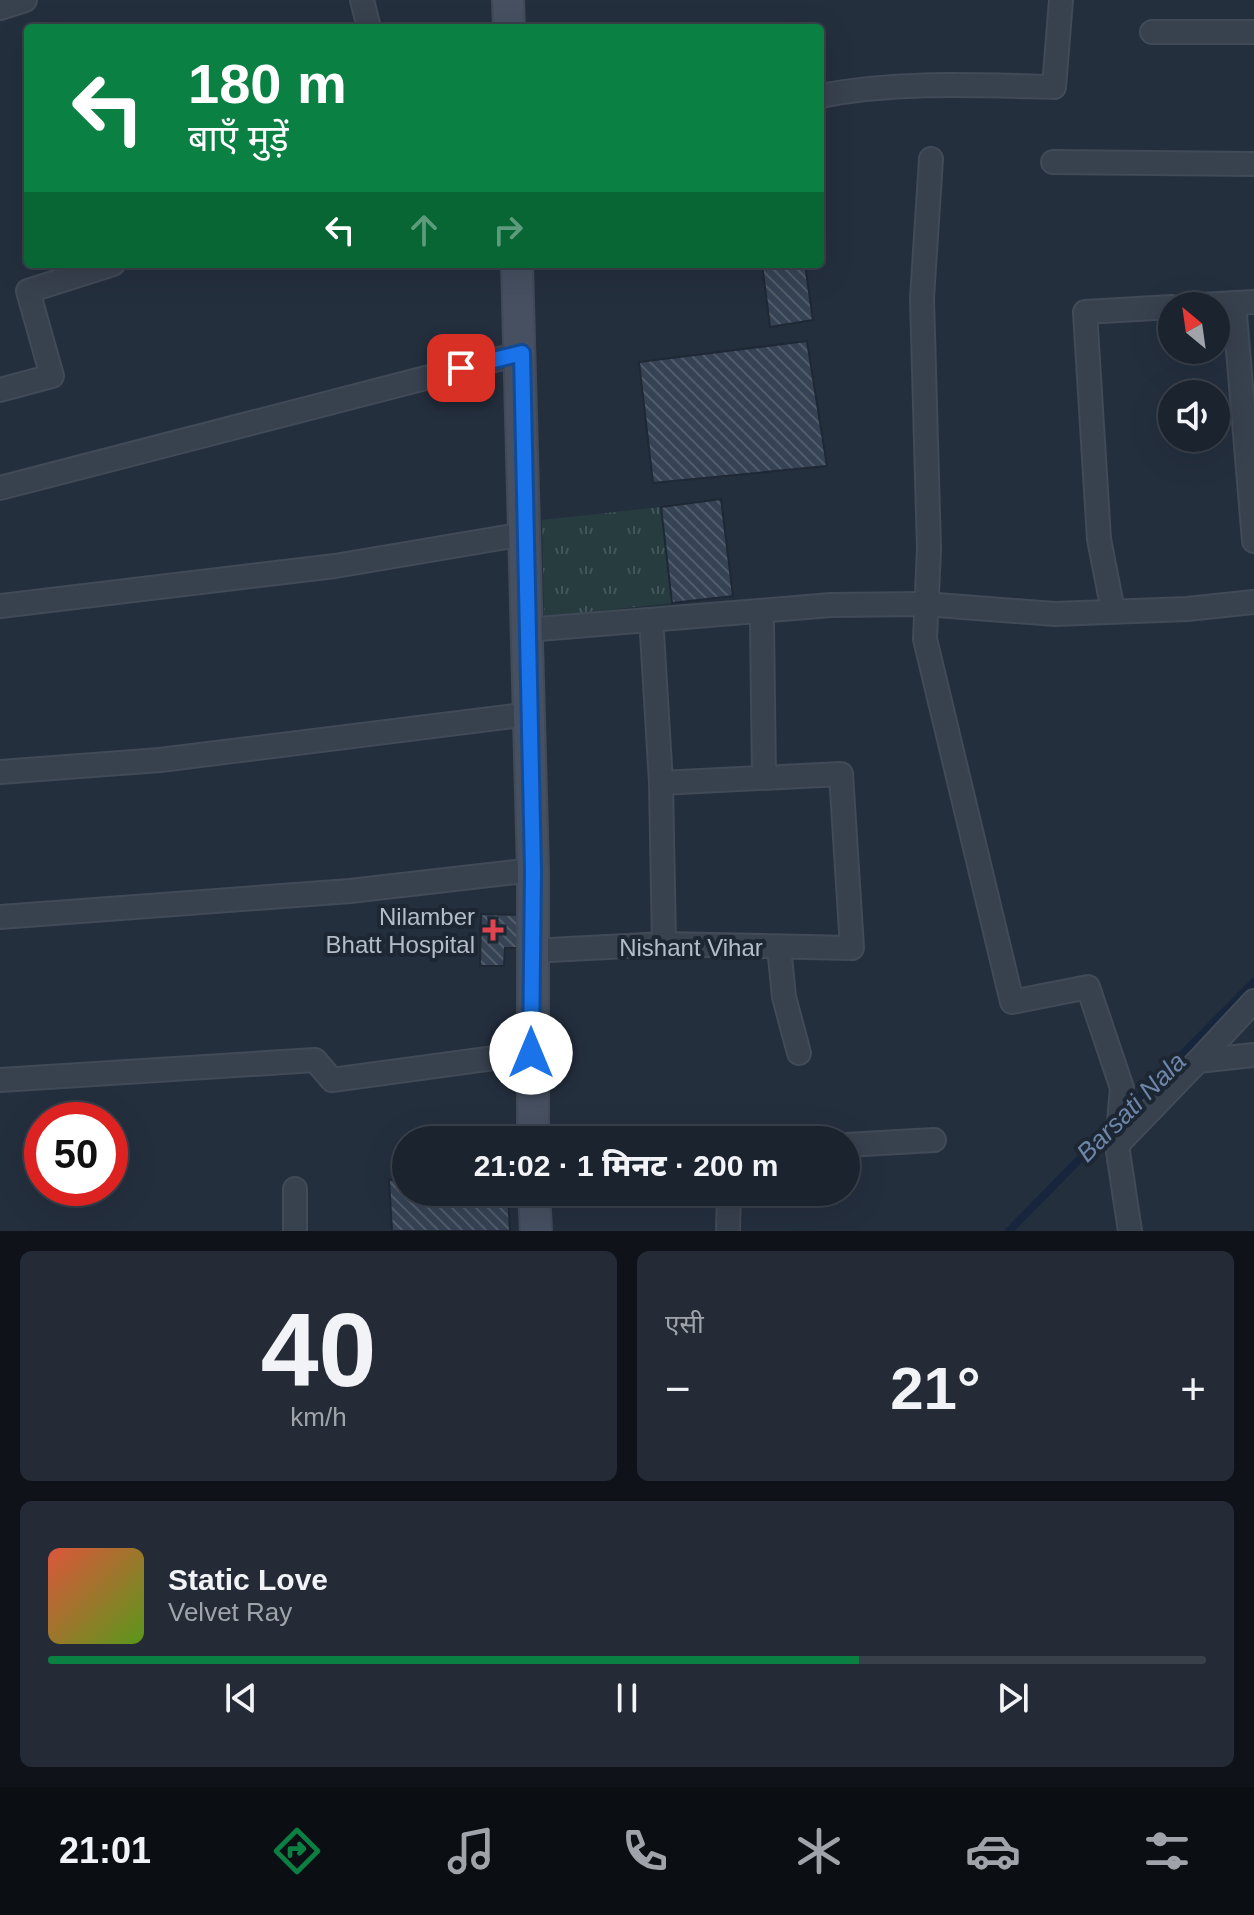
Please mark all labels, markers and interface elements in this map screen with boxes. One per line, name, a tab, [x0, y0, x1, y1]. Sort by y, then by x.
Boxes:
text: 180 m	[188, 52, 347, 115]
icon: left	[56, 56, 160, 160]
text: बाएँ मुड़ें	[188, 118, 289, 159]
icon: left	[318, 208, 362, 252]
icon: ahead	[402, 208, 446, 252]
icon: right	[486, 208, 530, 252]
north arrow	[1158, 292, 1230, 364]
map controls	[1158, 292, 1230, 452]
pin	[427, 334, 495, 402]
icon: arrive	[439, 346, 483, 390]
button: sound	[1158, 380, 1230, 452]
place label: Nilamber Bhatt Hospital	[326, 903, 475, 958]
marker: Nilamber Bhatt Hospital	[482, 919, 504, 941]
street label: Nishant Vihar	[619, 934, 763, 961]
position arrow	[489, 1011, 573, 1095]
water label: Barsati Nala	[1070, 1046, 1192, 1168]
speed limit sign: 50	[24, 1102, 128, 1206]
text: 21:02 · 1 मिनट · 200 m	[474, 1149, 778, 1182]
text: 40	[261, 1292, 376, 1408]
text: एसी	[665, 1309, 704, 1339]
text: 21°	[890, 1355, 981, 1422]
text: −	[665, 1364, 691, 1413]
text: +	[1180, 1364, 1206, 1413]
text: km/h	[290, 1402, 347, 1432]
text: Static Love	[168, 1563, 328, 1596]
text: Velvet Ray	[168, 1597, 292, 1627]
icon: previous	[219, 1676, 263, 1720]
icon: pause	[605, 1676, 649, 1720]
icon: next	[991, 1676, 1035, 1720]
icon: directions	[269, 1823, 325, 1879]
icon: music	[443, 1823, 499, 1879]
icon: phone	[617, 1823, 673, 1879]
icon: climate	[791, 1823, 847, 1879]
icon: car	[965, 1823, 1021, 1879]
icon: filters	[1139, 1823, 1195, 1879]
text: 21:01	[59, 1830, 151, 1871]

